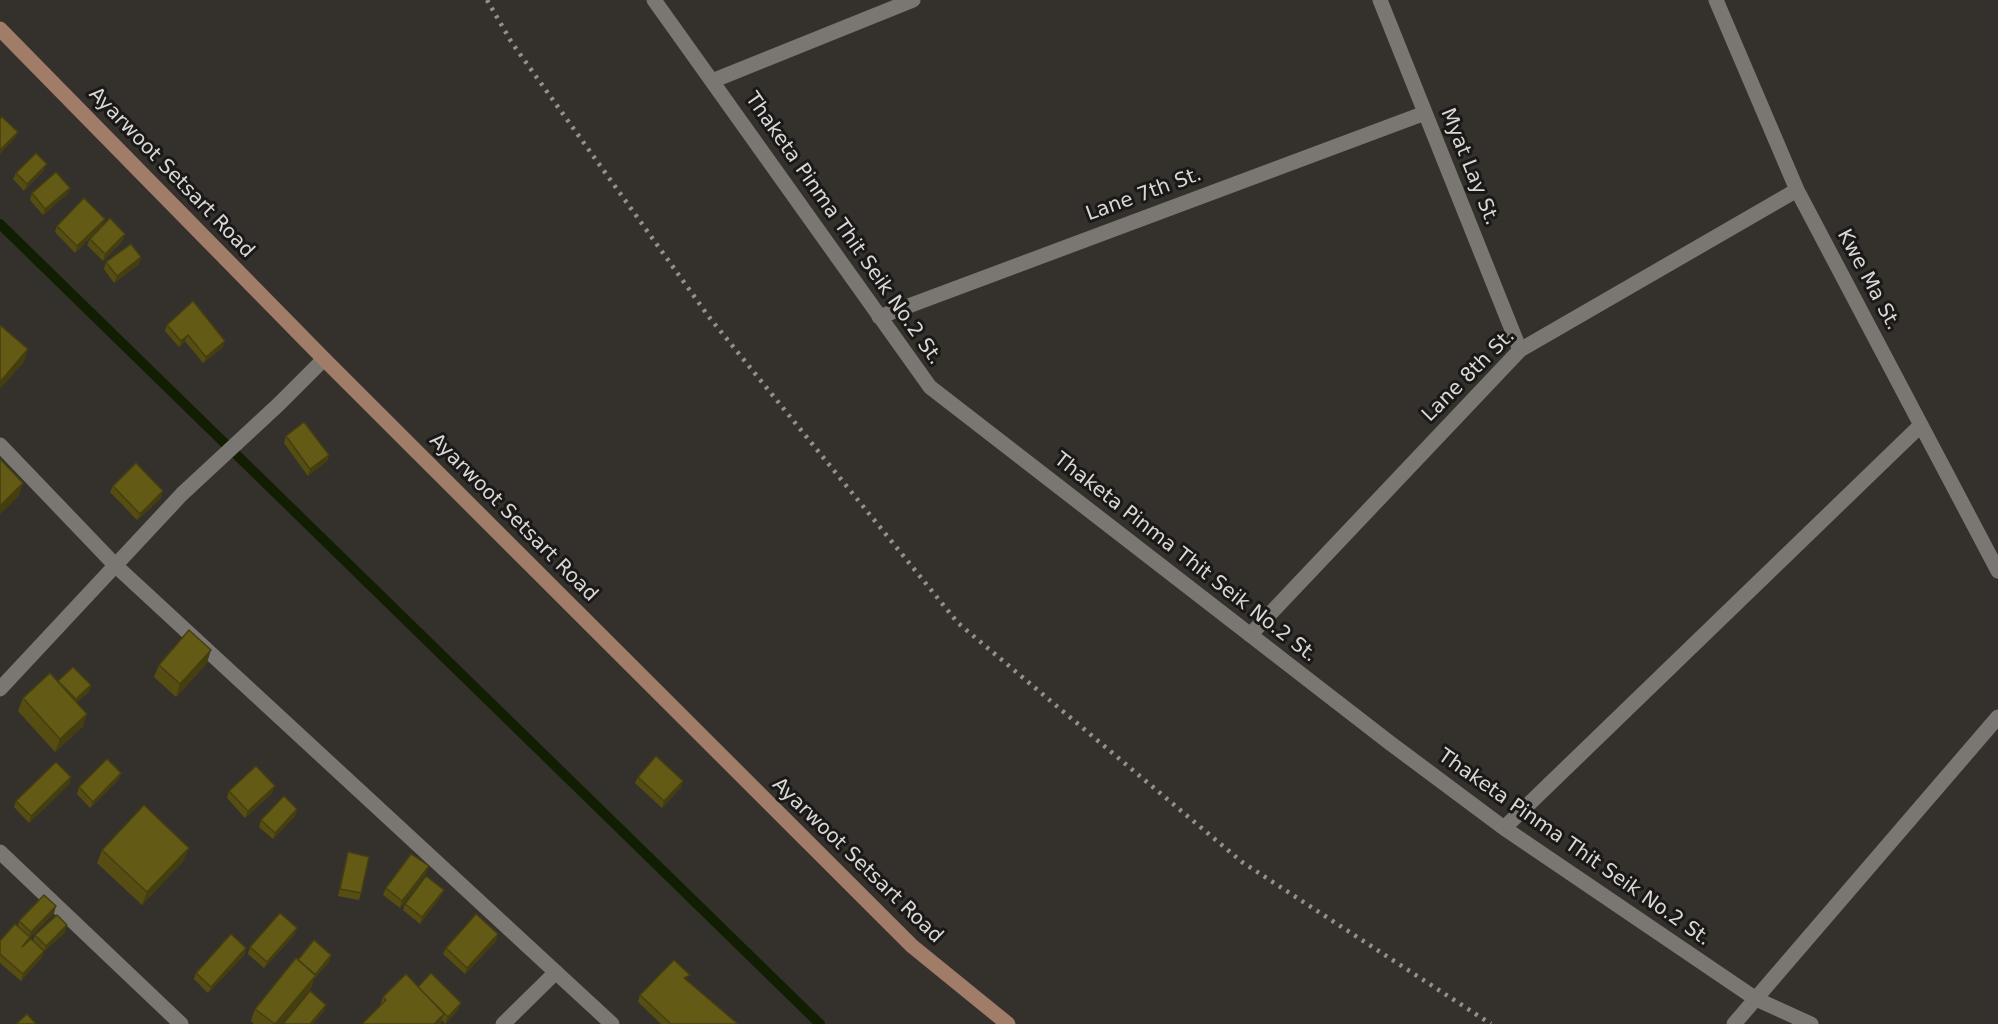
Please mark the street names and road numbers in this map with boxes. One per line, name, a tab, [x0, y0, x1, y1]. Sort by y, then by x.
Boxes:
street label: Ayarwoot Setsart Road	[83, 83, 259, 263]
street label: Thaketa Pinma Thit Seik No.2 St.	[739, 88, 947, 370]
street label: Myat Lay St.	[1435, 105, 1503, 229]
street label: Lane 7th St.	[1083, 163, 1205, 227]
street label: Kwe Ma St.	[1831, 225, 1905, 335]
street label: Lane 8th St.	[1418, 325, 1520, 427]
street label: Ayarwoot Setsart Road	[424, 429, 602, 607]
street label: Thaketa Pinma Thit Seik No.2 St.	[1049, 448, 1321, 668]
street label: Thaketa Pinma Thit Seik No.2 St.	[1433, 744, 1715, 952]
street label: Ayarwoot Setsart Road	[767, 773, 947, 949]

